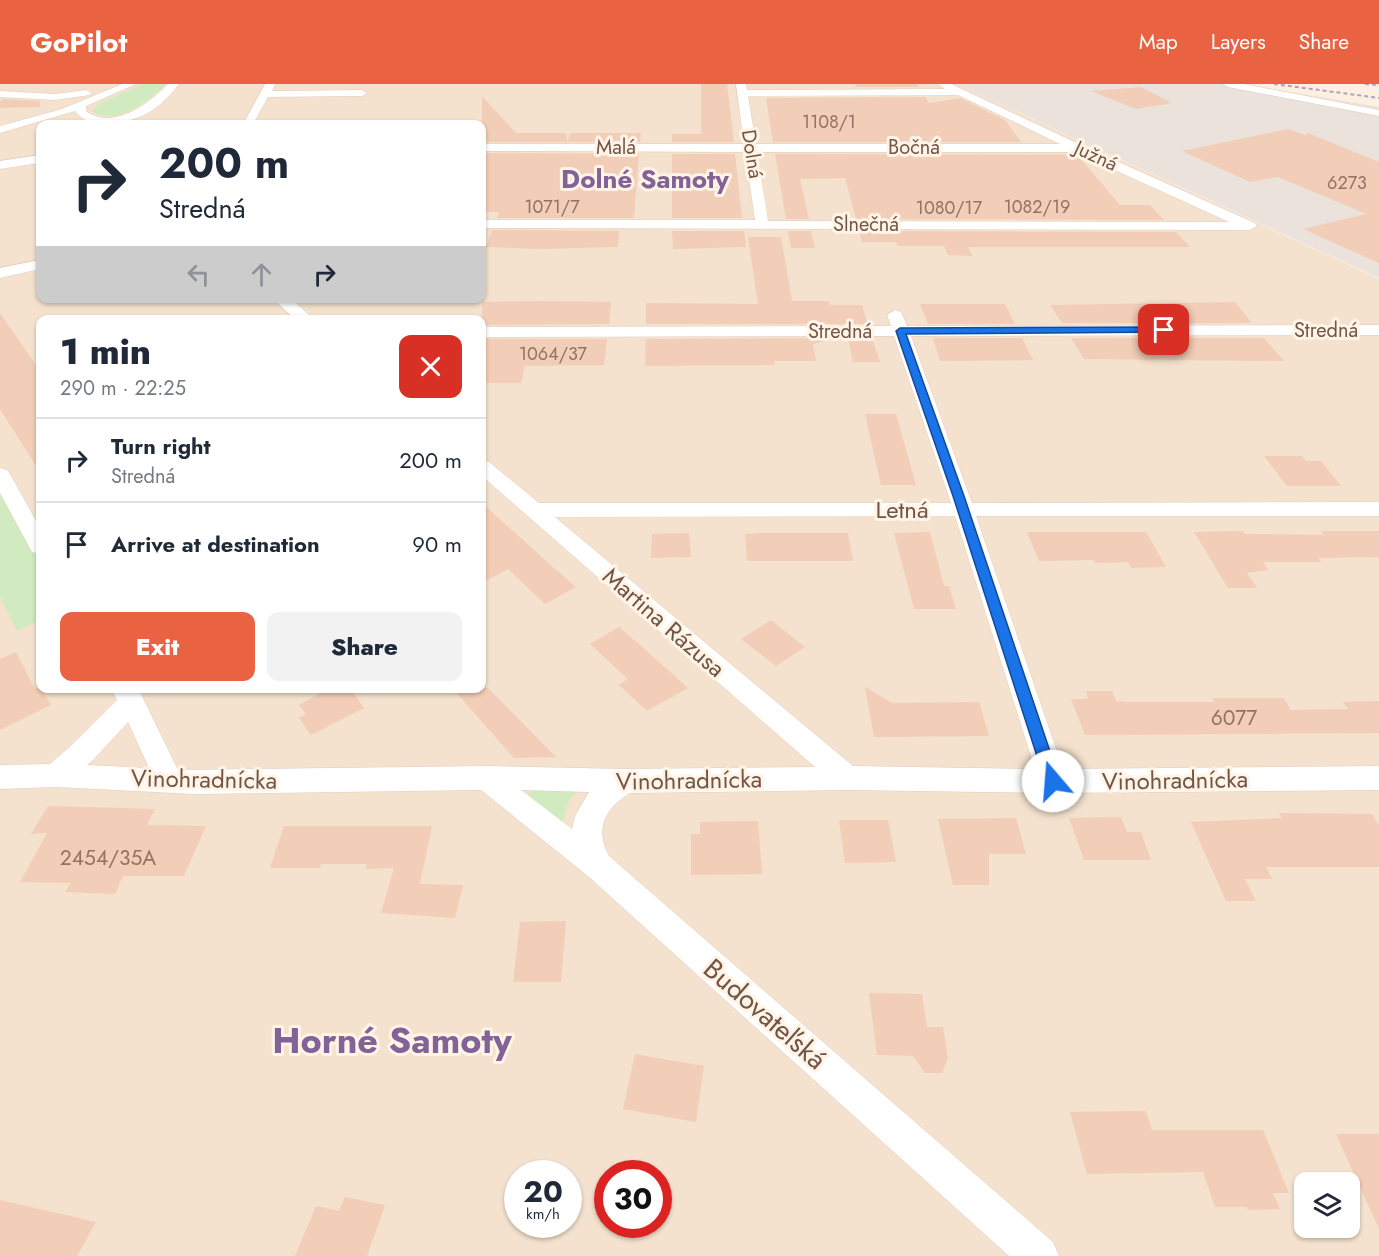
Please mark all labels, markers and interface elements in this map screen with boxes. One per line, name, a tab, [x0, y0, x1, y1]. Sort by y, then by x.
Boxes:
text: GoPilot	[30, 22, 127, 63]
text: Map	[1139, 27, 1178, 57]
text: Layers	[1211, 27, 1266, 57]
text: Share	[1299, 27, 1349, 57]
house number: 1108/1	[802, 109, 856, 135]
street label: Dolná	[734, 127, 770, 181]
street label: Južná	[1067, 132, 1122, 179]
text: 200 m	[159, 133, 289, 194]
street label: Malá	[596, 133, 636, 162]
street label: Bočná	[888, 133, 940, 162]
icon: right	[60, 144, 138, 222]
district label: Dolné Samoty	[561, 160, 729, 198]
house number: 6273	[1327, 170, 1367, 196]
text: Stredná	[159, 189, 246, 228]
house number: 1071/7	[524, 194, 580, 220]
house number: 1082/19	[1004, 194, 1070, 220]
house number: 1080/17	[916, 195, 983, 221]
street label: Slnečná	[833, 210, 899, 239]
icon: left	[182, 258, 215, 291]
icon: ahead	[245, 258, 278, 291]
icon: right	[308, 258, 341, 291]
pin	[1138, 304, 1189, 355]
icon: arrive	[1147, 313, 1180, 346]
street label: Stredná	[1294, 316, 1358, 345]
street label: Stredná	[808, 317, 872, 346]
text: 1 min	[60, 325, 151, 377]
button: close	[399, 335, 462, 398]
house number: 1064/37	[519, 341, 588, 367]
text: 290 m · 22:25	[60, 374, 186, 403]
text: Turn right	[111, 430, 211, 462]
icon: right	[60, 444, 93, 477]
text: 200 m	[399, 444, 462, 476]
text: Stredná	[111, 462, 175, 491]
street label: Letná	[875, 492, 929, 527]
icon: arrive	[60, 528, 93, 561]
text: Arrive at destination	[111, 528, 320, 560]
text: 90 m	[412, 528, 462, 560]
street label: Martina Rázusa	[595, 559, 733, 685]
button: Exit	[60, 612, 255, 681]
button: Share	[267, 612, 462, 681]
house number: 6077	[1211, 703, 1257, 733]
position arrow	[1021, 749, 1085, 813]
street label: Vinohradnícka	[131, 760, 277, 798]
street label: Vinohradnícka	[616, 761, 762, 799]
street label: Vinohradnícka	[1102, 761, 1248, 799]
house number: 2454/35A	[60, 843, 156, 873]
street label: Budovateľská	[694, 949, 836, 1079]
district label: Horné Samoty	[272, 1014, 513, 1066]
speed limit sign: 30	[594, 1160, 672, 1238]
text: 20	[523, 1170, 563, 1213]
map controls	[1294, 1172, 1360, 1238]
button: layers	[1294, 1172, 1360, 1238]
text: km/h	[526, 1203, 560, 1225]

